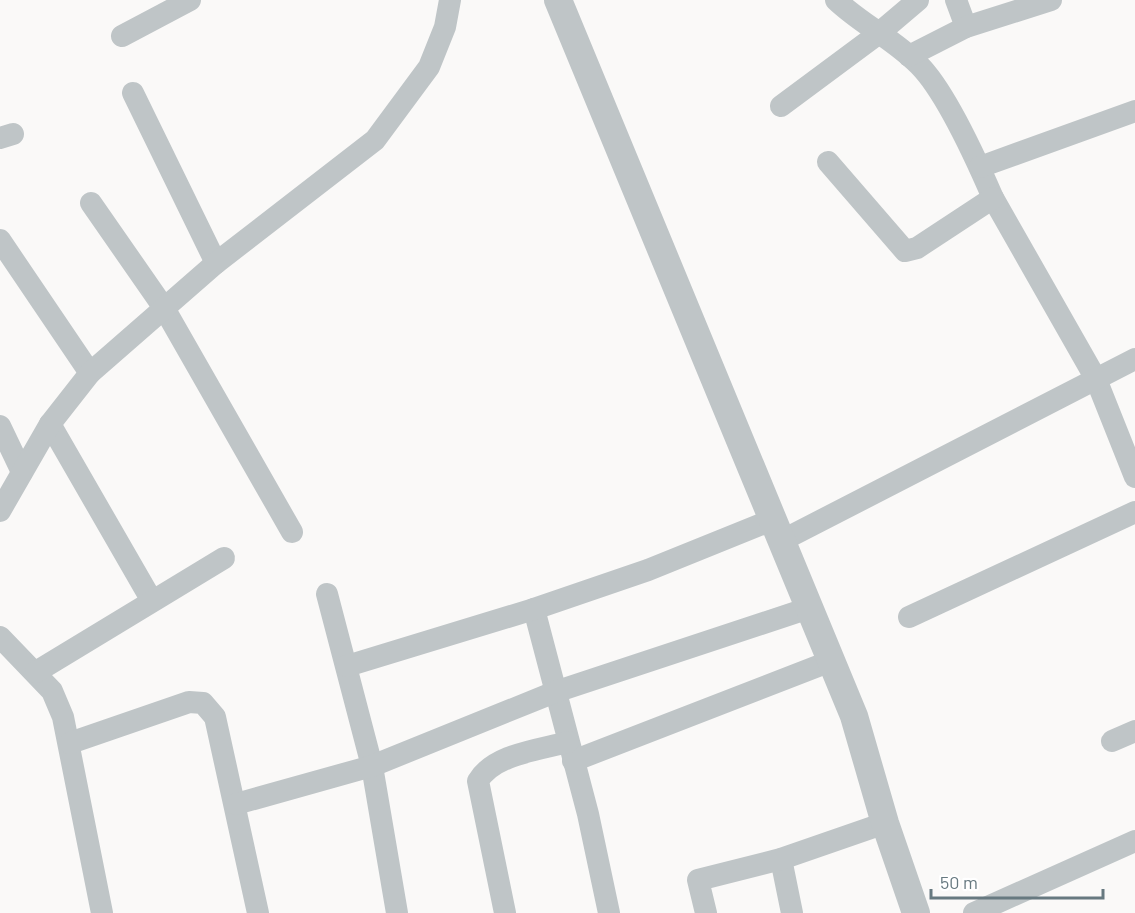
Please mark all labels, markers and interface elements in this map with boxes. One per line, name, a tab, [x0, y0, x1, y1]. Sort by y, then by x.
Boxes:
scale bar	[931, 862, 1104, 900]
text: 50 m	[940, 871, 978, 893]

